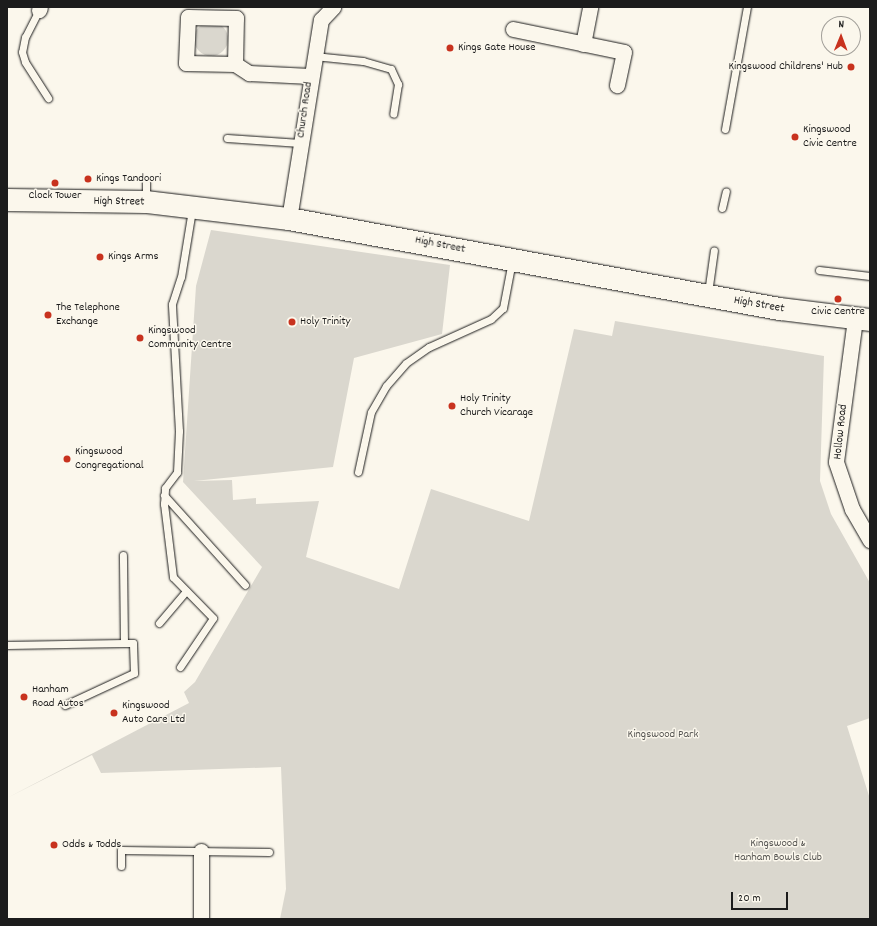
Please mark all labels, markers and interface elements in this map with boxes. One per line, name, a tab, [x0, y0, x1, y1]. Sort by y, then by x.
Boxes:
north arrow	[821, 16, 861, 56]
text: N	[838, 17, 844, 33]
place label: Kings Gate House	[458, 41, 535, 55]
marker: Kings Gate House	[445, 43, 455, 53]
place label: Kingswood Childrens' Hub	[729, 60, 843, 74]
marker: Kingswood Childrens' Hub	[846, 62, 856, 72]
street label: Church Road	[294, 81, 316, 139]
place label: Kingswood Civic Centre	[803, 123, 857, 151]
marker: Kingswood Civic Centre	[790, 132, 800, 142]
place label: Kings Tandoori	[96, 172, 161, 186]
marker: Kings Tandoori	[83, 174, 93, 184]
marker: Clock Tower	[50, 178, 60, 188]
place label: Clock Tower	[28, 189, 82, 203]
street label: High Street	[93, 194, 145, 210]
street label: High Street	[414, 233, 466, 257]
place label: Kings Arms	[108, 250, 159, 264]
marker: Kings Arms	[95, 252, 105, 262]
street label: High Street	[733, 293, 785, 317]
marker: Civic Centre	[833, 294, 843, 304]
place label: The Telephone Exchange	[56, 301, 120, 329]
place label: Civic Centre	[811, 305, 865, 319]
marker: The Telephone Exchange	[43, 310, 53, 320]
place label: Holy Trinity	[300, 315, 350, 329]
marker: Holy Trinity	[287, 317, 297, 327]
place label: Kingswood Community Centre	[148, 324, 232, 352]
marker: Kingswood Community Centre	[135, 333, 145, 343]
place label: Holy Trinity Church Vicarage	[460, 392, 533, 420]
marker: Holy Trinity Church Vicarage	[447, 401, 457, 411]
street label: Hollow Road	[831, 404, 851, 460]
place label: Kingswood Congregational	[75, 445, 144, 473]
marker: Kingswood Congregational	[62, 454, 72, 464]
place label: Hanham Road Autos	[32, 683, 84, 711]
marker: Hanham Road Autos	[19, 692, 29, 702]
place label: Kingswood Auto Care Ltd	[122, 699, 185, 727]
marker: Kingswood Auto Care Ltd	[109, 708, 119, 718]
park label: Kingswood Park	[628, 728, 698, 742]
park label: Kingswood & Hanham Bowls Club	[734, 837, 822, 865]
place label: Odds & Todds	[62, 838, 121, 852]
marker: Odds & Todds	[49, 840, 59, 850]
scale bar	[733, 884, 790, 910]
text: 20 m	[738, 890, 761, 907]

